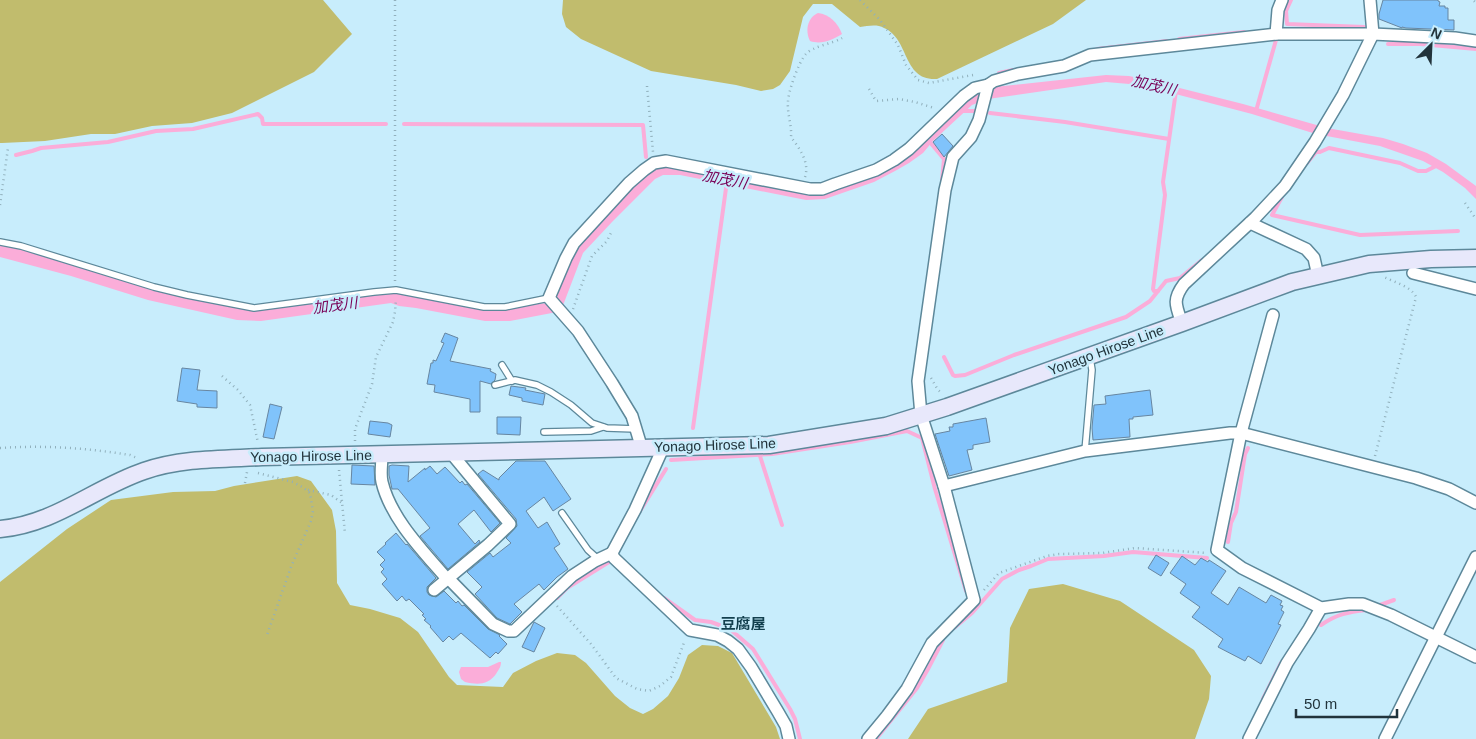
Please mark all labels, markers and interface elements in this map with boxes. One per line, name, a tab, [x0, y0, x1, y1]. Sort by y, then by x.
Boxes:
north arrow	[1406, 20, 1456, 70]
text: N	[1428, 24, 1444, 42]
water label: 加茂川	[1130, 72, 1180, 99]
water label: 加茂川	[701, 166, 751, 192]
water label: 加茂川	[312, 294, 360, 316]
street label: Yonago Hirose Line	[1046, 322, 1166, 378]
street label: Yonago Hirose Line	[654, 435, 776, 455]
street label: Yonago Hirose Line	[250, 447, 372, 465]
district label: 豆腐屋	[720, 615, 766, 632]
scale bar	[1296, 686, 1397, 718]
text: 50 m	[1304, 695, 1337, 712]

